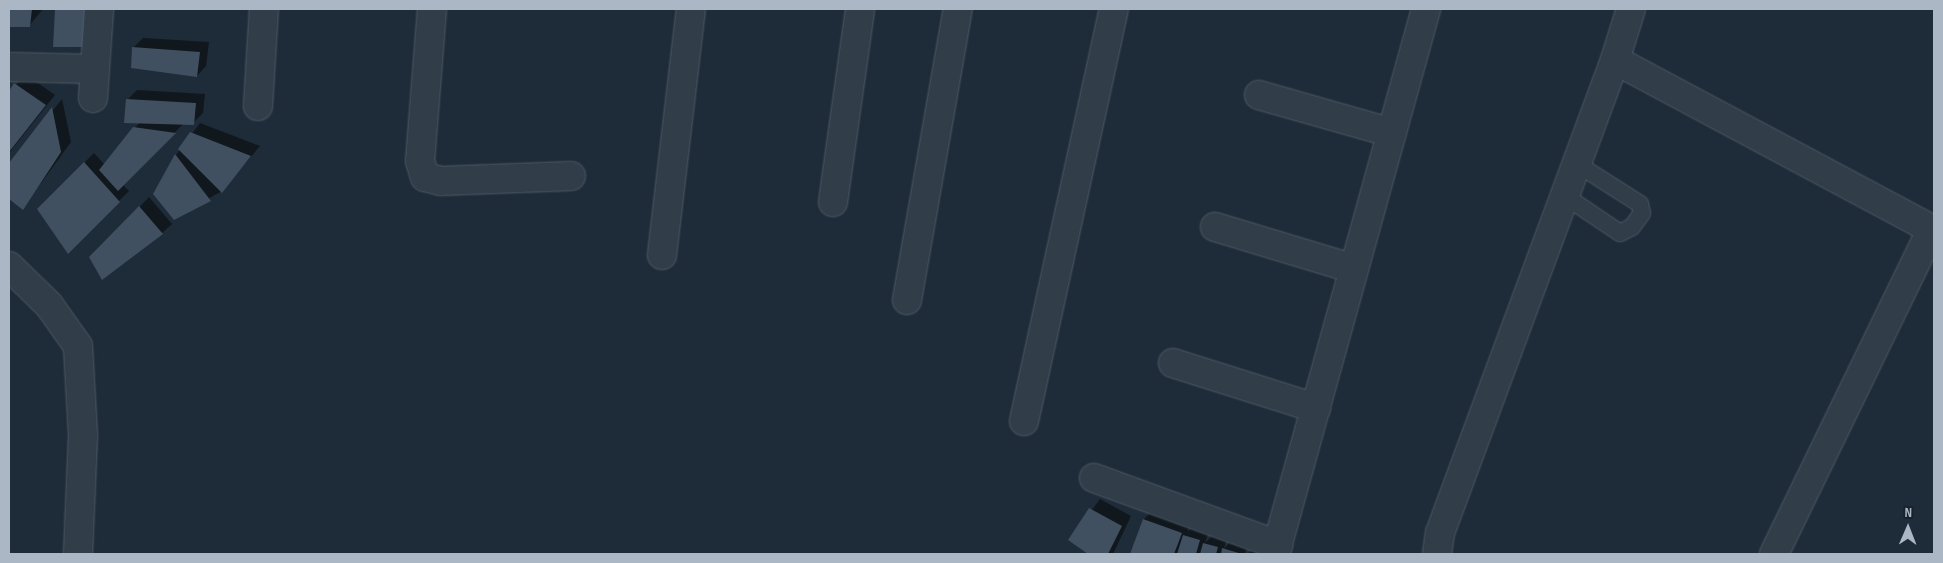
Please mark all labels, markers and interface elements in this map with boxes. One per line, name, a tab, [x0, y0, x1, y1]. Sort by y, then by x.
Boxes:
north arrow	[1883, 503, 1933, 553]
text: N	[1904, 504, 1912, 521]

